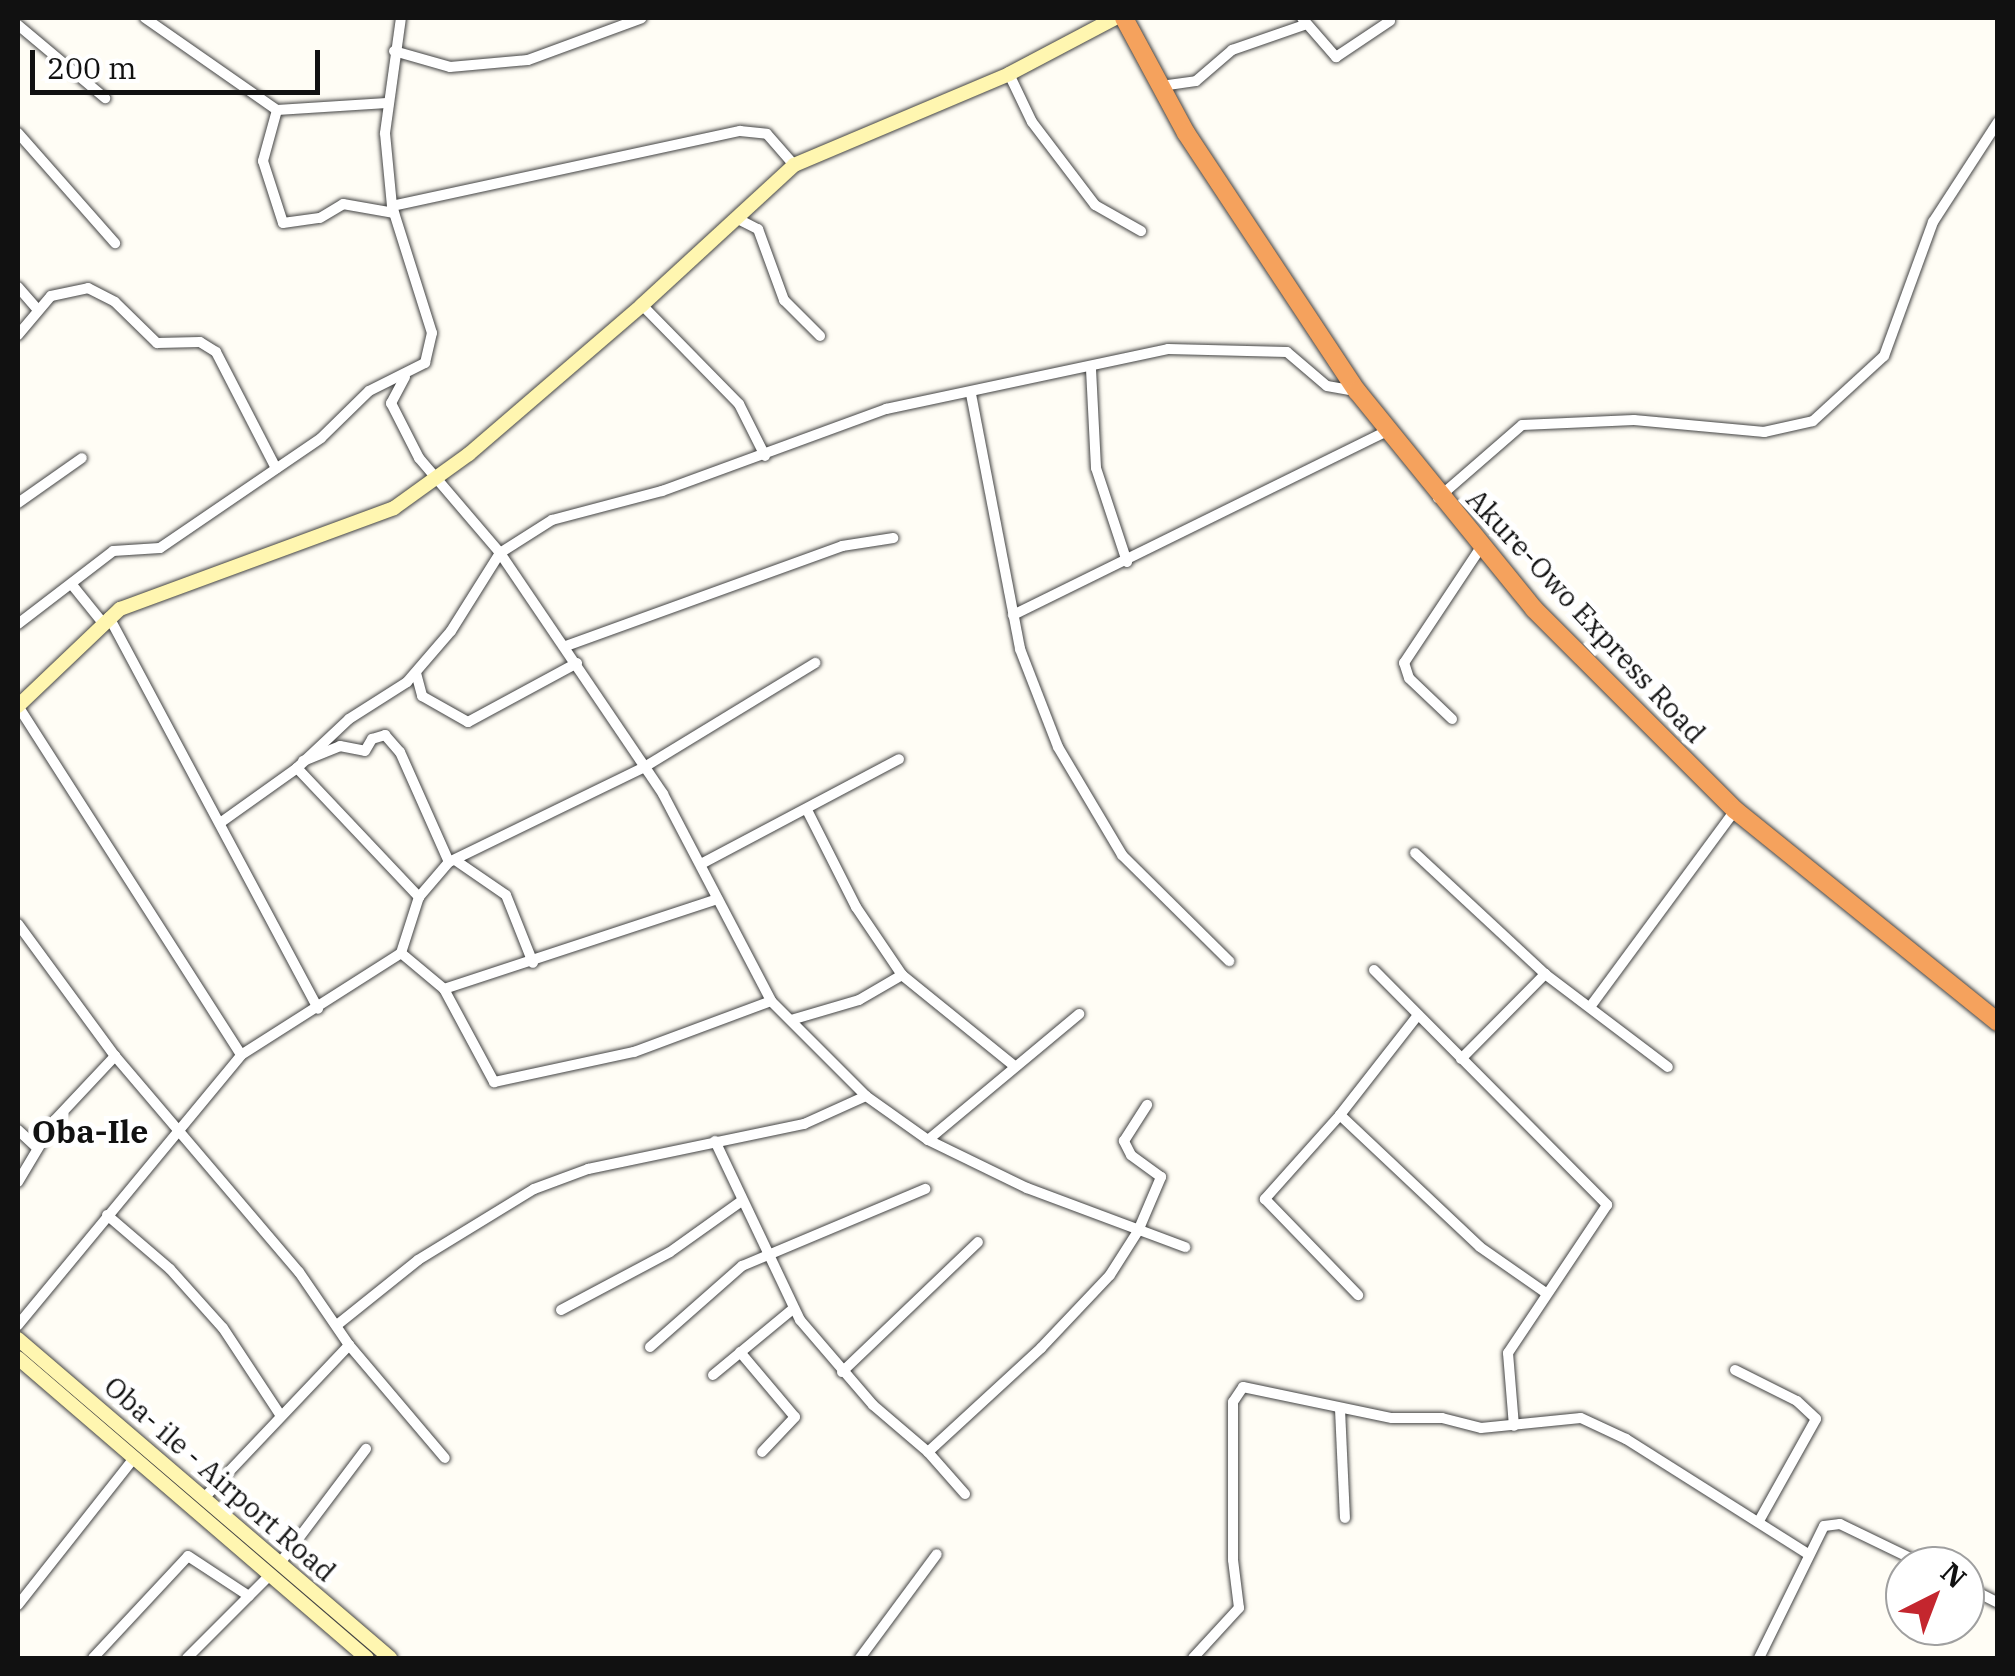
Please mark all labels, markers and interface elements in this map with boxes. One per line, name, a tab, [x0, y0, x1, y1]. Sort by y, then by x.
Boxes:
scale bar	[35, 30, 325, 92]
text: 200 m	[47, 48, 137, 87]
street label: Akure-Owo Express Road	[1460, 482, 1712, 750]
district label: Oba-Ile	[32, 1112, 148, 1150]
street label: Oba- ile - Airport Road	[97, 1369, 343, 1589]
north arrow	[1885, 1546, 1985, 1646]
text: N	[1933, 1554, 1975, 1596]

